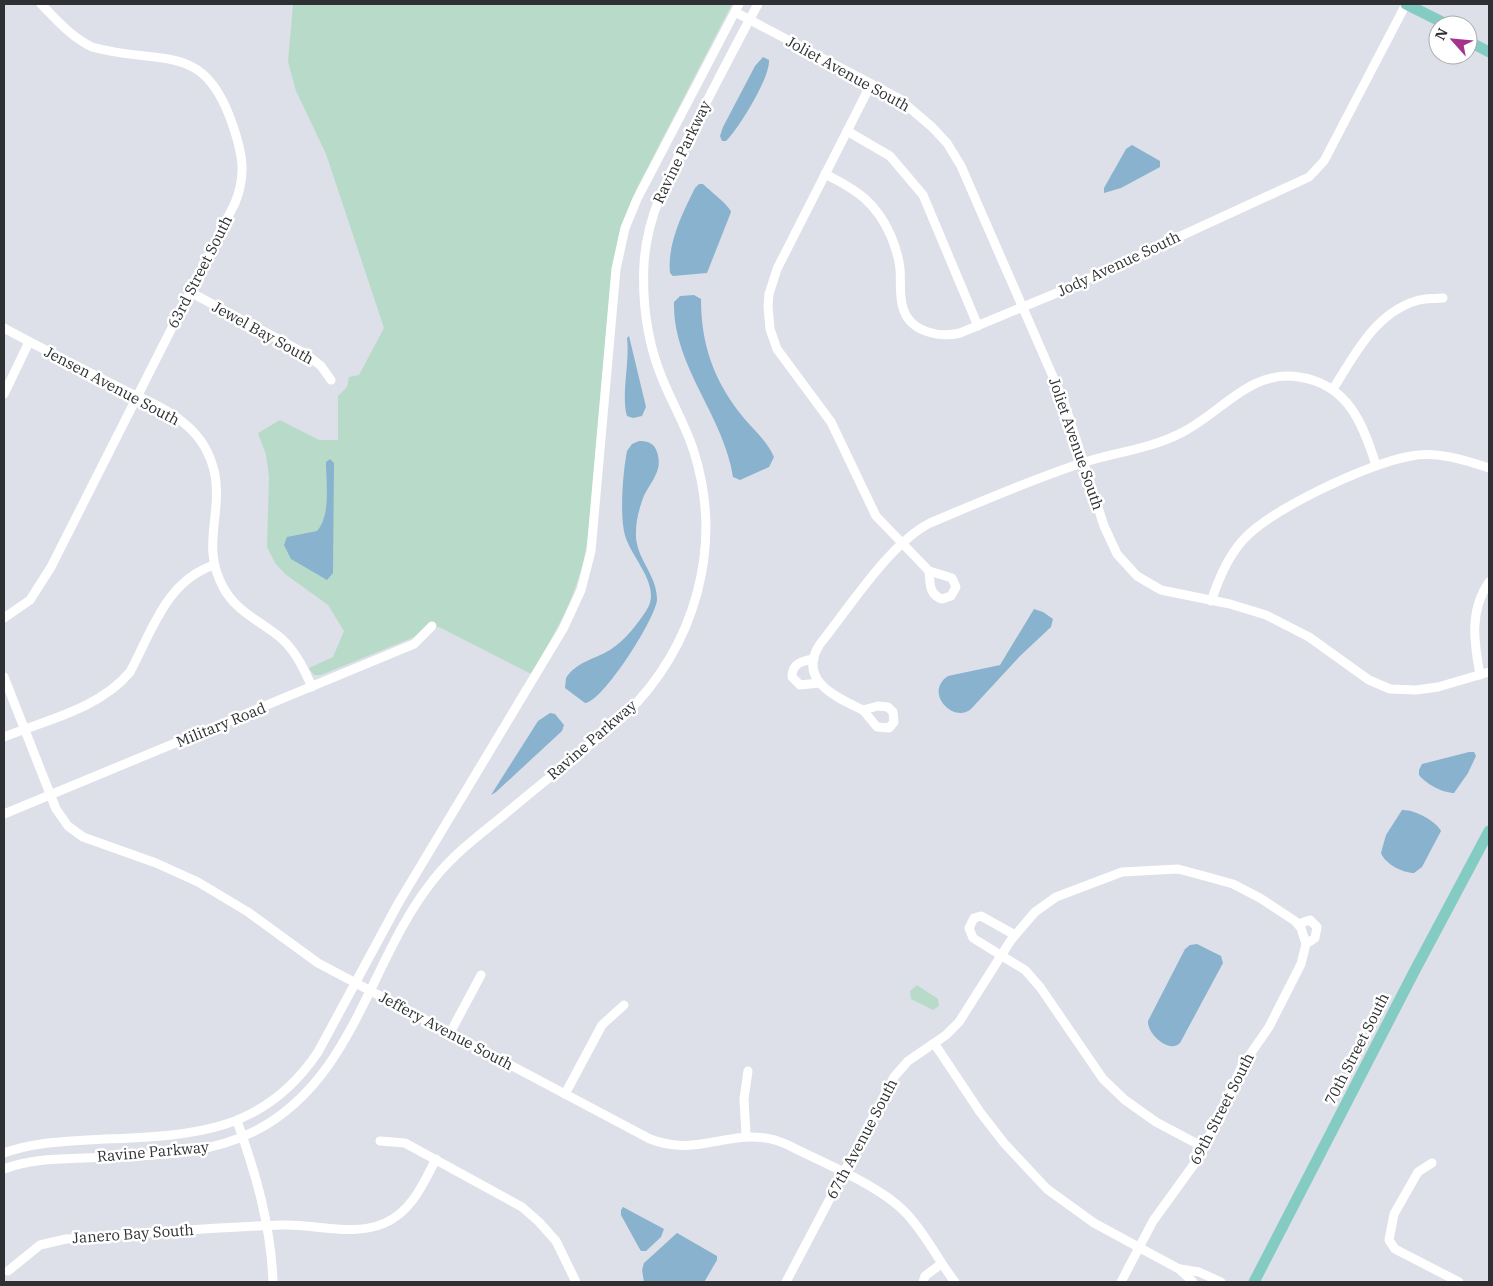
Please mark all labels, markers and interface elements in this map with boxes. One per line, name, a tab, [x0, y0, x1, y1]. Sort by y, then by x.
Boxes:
north arrow	[1428, 15, 1478, 65]
text: N	[1431, 25, 1452, 43]
street label: Joliet Avenue South	[783, 32, 913, 115]
street label: Ravine Parkway	[648, 97, 715, 206]
street label: 63rd Street South	[163, 212, 236, 331]
street label: Jody Avenue South	[1054, 227, 1183, 300]
street label: Jewel Bay South	[209, 297, 317, 368]
street label: Jensen Avenue South	[41, 342, 183, 429]
street label: Joliet Avenue South	[1045, 375, 1108, 512]
street label: Ravine Parkway	[543, 696, 640, 784]
street label: Military Road	[173, 698, 268, 751]
street label: Jeffery Avenue South	[376, 987, 516, 1074]
street label: 70th Street South	[1320, 990, 1393, 1108]
street label: 69th Street South	[1185, 1050, 1258, 1168]
street label: 67th Avenue South	[822, 1075, 901, 1202]
street label: Ravine Parkway	[96, 1137, 210, 1166]
street label: Janero Bay South	[71, 1220, 194, 1247]

